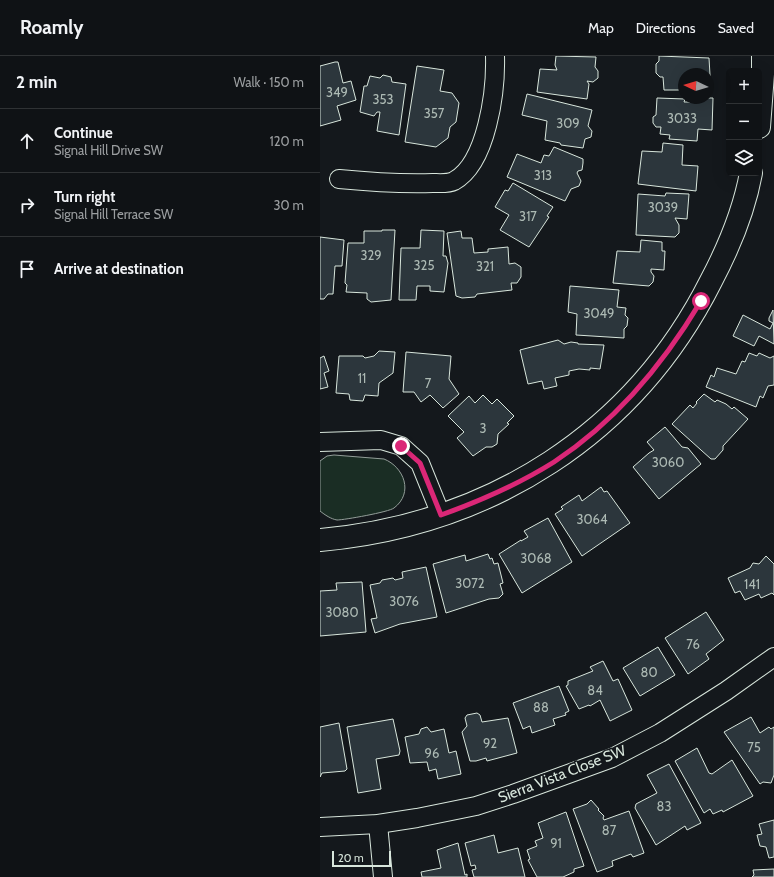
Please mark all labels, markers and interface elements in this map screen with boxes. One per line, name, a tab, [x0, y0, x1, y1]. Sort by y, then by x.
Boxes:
text: Roamly	[20, 16, 83, 39]
text: Map	[588, 19, 614, 37]
text: Directions	[636, 19, 696, 37]
text: Saved	[718, 19, 754, 37]
north arrow	[678, 68, 714, 104]
map controls	[726, 68, 762, 176]
button: +	[726, 68, 762, 104]
text: 2 min	[16, 72, 57, 92]
text: Walk · 150 m	[233, 74, 304, 90]
house number: 349	[326, 84, 348, 100]
house number: 353	[372, 91, 394, 107]
button: −	[726, 104, 762, 140]
house number: 357	[424, 105, 445, 121]
house number: 3033	[667, 110, 697, 126]
house number: 309	[556, 115, 580, 131]
text: Continue	[54, 124, 113, 142]
icon: ahead	[16, 130, 38, 152]
text: 120 m	[270, 133, 304, 149]
button: layers	[726, 140, 762, 176]
text: Signal Hill Drive SW	[54, 142, 163, 158]
house number: 313	[534, 167, 552, 183]
text: Turn right	[54, 188, 115, 206]
icon: right	[16, 194, 38, 216]
text: 30 m	[274, 197, 304, 213]
house number: 3039	[648, 199, 678, 215]
text: Signal Hill Terrace SW	[54, 206, 173, 222]
house number: 317	[519, 208, 537, 224]
house number: 329	[360, 247, 382, 263]
house number: 325	[414, 257, 434, 273]
icon: arrive	[16, 258, 38, 280]
house number: 321	[476, 258, 494, 274]
text: Arrive at destination	[54, 260, 184, 278]
route start	[692, 292, 710, 310]
house number: 3049	[583, 305, 615, 321]
house number: 11	[358, 370, 366, 386]
house number: 7	[425, 375, 432, 391]
house number: 3	[479, 420, 487, 436]
route end	[392, 437, 410, 455]
house number: 3060	[652, 454, 684, 470]
house number: 3064	[576, 511, 608, 527]
house number: 3068	[520, 550, 552, 566]
house number: 3072	[455, 575, 485, 591]
house number: 141	[744, 576, 760, 592]
house number: 3076	[389, 593, 419, 609]
house number: 3080	[325, 604, 359, 620]
house number: 76	[686, 636, 700, 652]
house number: 80	[641, 664, 657, 680]
house number: 84	[587, 682, 603, 698]
house number: 88	[533, 699, 549, 715]
house number: 92	[483, 735, 497, 751]
house number: 75	[747, 739, 761, 755]
street label: Sierra Vista Close SW	[496, 741, 629, 807]
house number: 96	[425, 745, 439, 761]
house number: 83	[657, 798, 671, 814]
house number: 87	[602, 822, 617, 838]
house number: 91	[550, 835, 562, 851]
scale bar	[332, 849, 391, 868]
text: 20 m	[338, 851, 364, 865]

